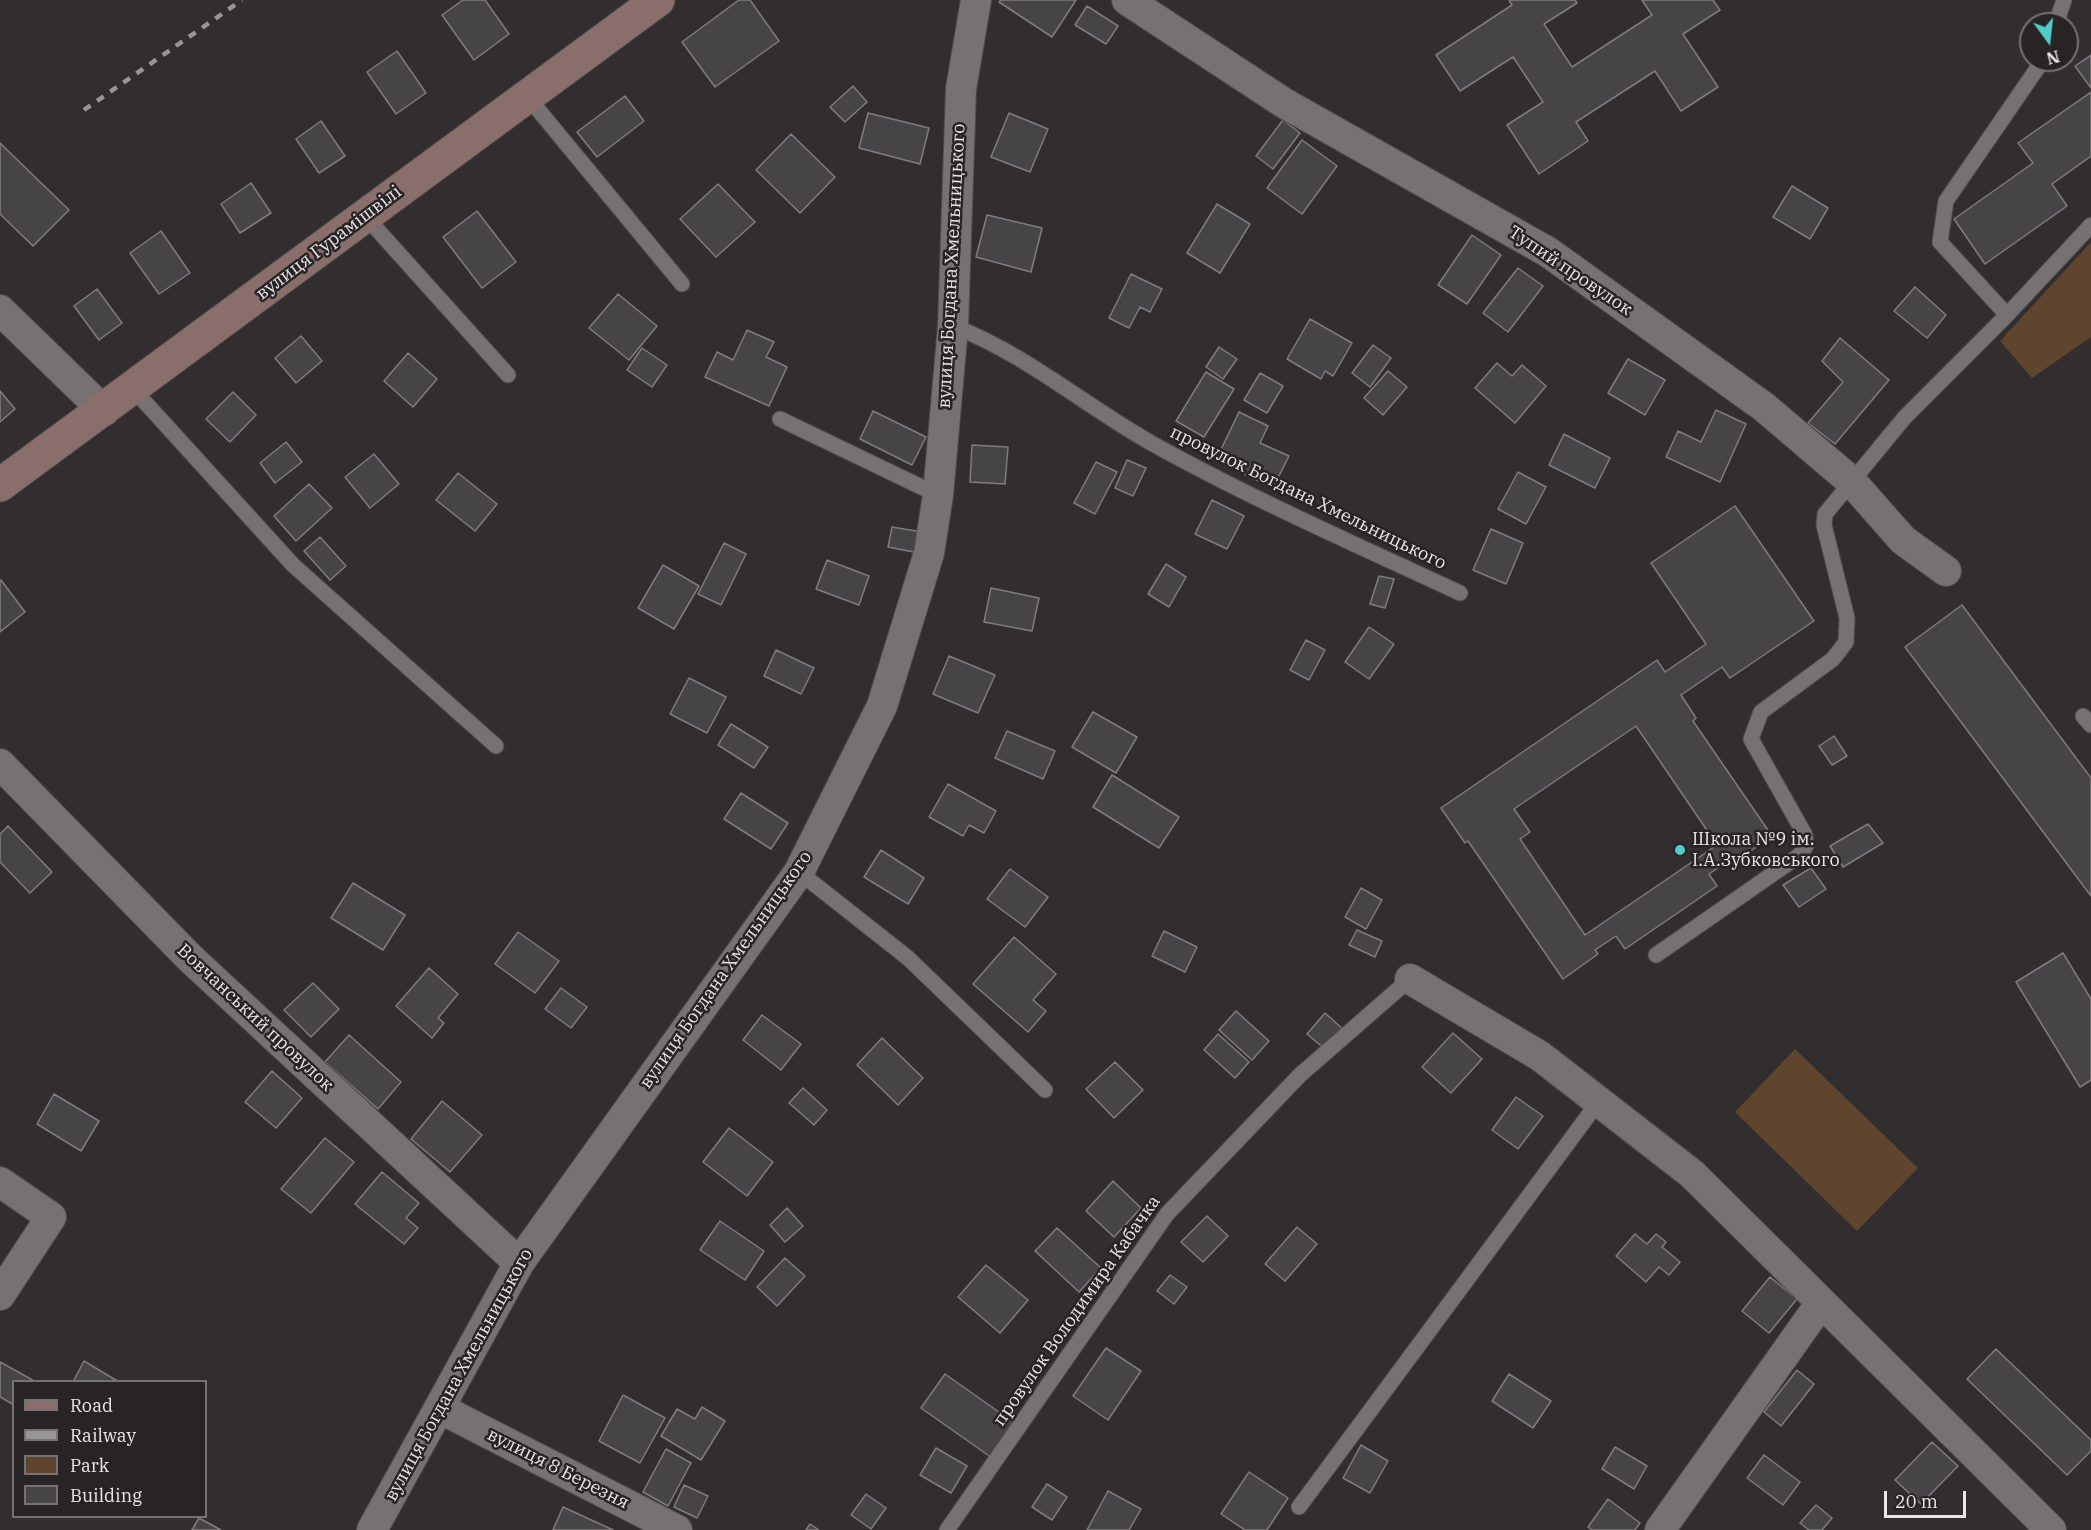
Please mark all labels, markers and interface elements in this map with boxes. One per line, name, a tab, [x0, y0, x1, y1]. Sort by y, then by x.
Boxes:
north arrow	[2019, 12, 2079, 72]
text: N	[2044, 46, 2062, 69]
street label: вулиця Богдана Хмельницького	[934, 123, 970, 409]
street label: вулиця Гурамішвілі	[252, 181, 406, 305]
street label: Тупий провулок	[1504, 222, 1636, 320]
street label: провулок Богдана Хмельницького	[1166, 422, 1450, 574]
place label: Школа №9 ім. І.А.Зубковського	[1692, 829, 1840, 872]
marker: Школа №9 ім. І.А.Зубковського	[1673, 843, 1687, 857]
street label: вулиця Богдана Хмельницького	[635, 847, 817, 1093]
street label: Вовчанський провулок	[172, 940, 338, 1096]
street label: провулок Володимира Кабачка	[989, 1192, 1165, 1430]
street label: вулиця Богдана Хмельницького	[380, 1245, 538, 1505]
legend	[12, 1380, 207, 1518]
text: Road	[70, 1394, 113, 1417]
text: Railway	[70, 1424, 136, 1447]
street label: вулиця 8 Березня	[484, 1424, 632, 1514]
text: Park	[70, 1454, 109, 1477]
scale bar	[1887, 1479, 1970, 1517]
text: Building	[70, 1484, 142, 1507]
text: 20 m	[1895, 1490, 1938, 1513]

